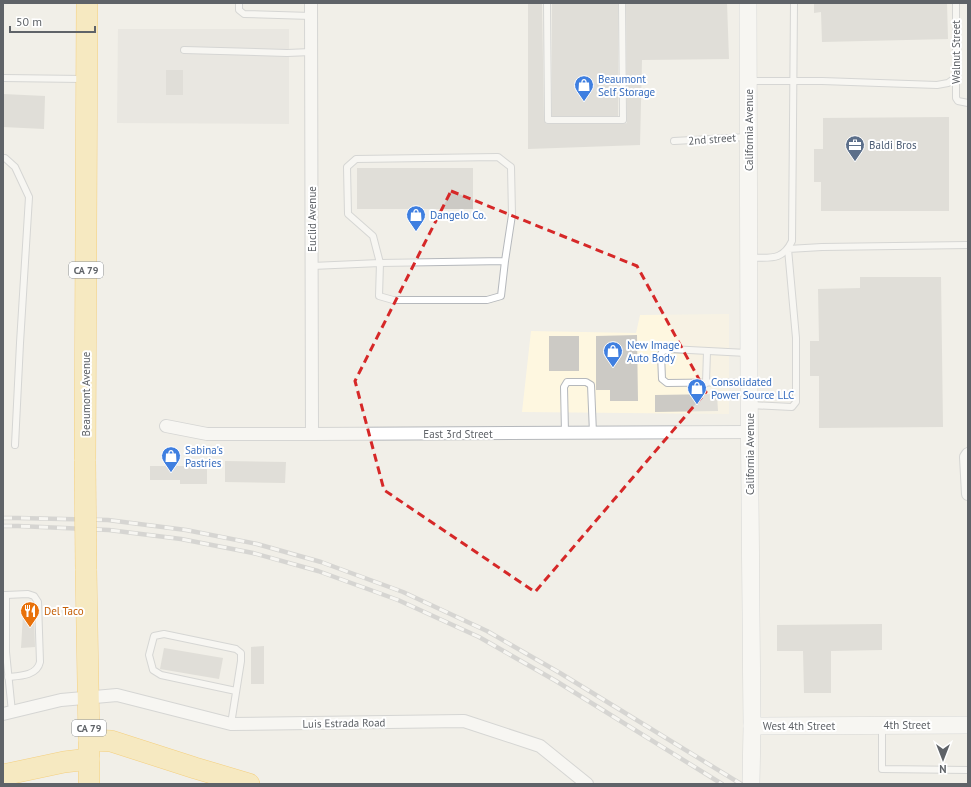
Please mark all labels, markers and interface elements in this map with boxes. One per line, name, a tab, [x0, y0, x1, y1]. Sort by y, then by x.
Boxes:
scale bar	[10, 8, 95, 34]
text: 50 m	[16, 14, 42, 29]
street label: Walnut Street	[949, 20, 963, 84]
place label: Beaumont Self Storage	[598, 72, 656, 99]
shop icon: Beaumont Self Storage	[573, 74, 595, 102]
street label: California Avenue	[742, 89, 756, 171]
street label: 2nd street	[688, 130, 737, 148]
office icon: Baldi Bros	[844, 134, 866, 162]
place label: Baldi Bros	[869, 138, 917, 152]
street label: Euclid Avenue	[305, 186, 319, 252]
shop icon: Dangelo Co.	[405, 204, 427, 232]
place label: Dangelo Co.	[430, 208, 486, 222]
road number: CA 79	[69, 262, 103, 278]
place label: New Image Auto Body	[627, 338, 680, 365]
shop icon: New Image Auto Body	[602, 340, 624, 368]
street label: Beaumont Avenue	[79, 351, 93, 436]
place label: Consolidated Power Source LLC	[711, 375, 794, 402]
shop icon: Consolidated Power Source LLC	[686, 377, 708, 405]
street label: California Avenue	[743, 413, 757, 495]
street label: East 3rd Street	[423, 427, 493, 441]
place label: Sabina's Pastries	[185, 443, 223, 470]
shop icon: Sabina's Pastries	[160, 445, 182, 473]
restaurant icon: Del Taco	[19, 600, 41, 628]
place label: Del Taco	[44, 604, 84, 618]
street label: Luis Estrada Road	[302, 715, 386, 731]
street label: 4th Street	[884, 718, 931, 732]
street label: West 4th Street	[763, 719, 835, 733]
road number: CA 79	[72, 720, 106, 736]
north arrow	[923, 739, 963, 779]
text: N	[939, 762, 947, 776]

